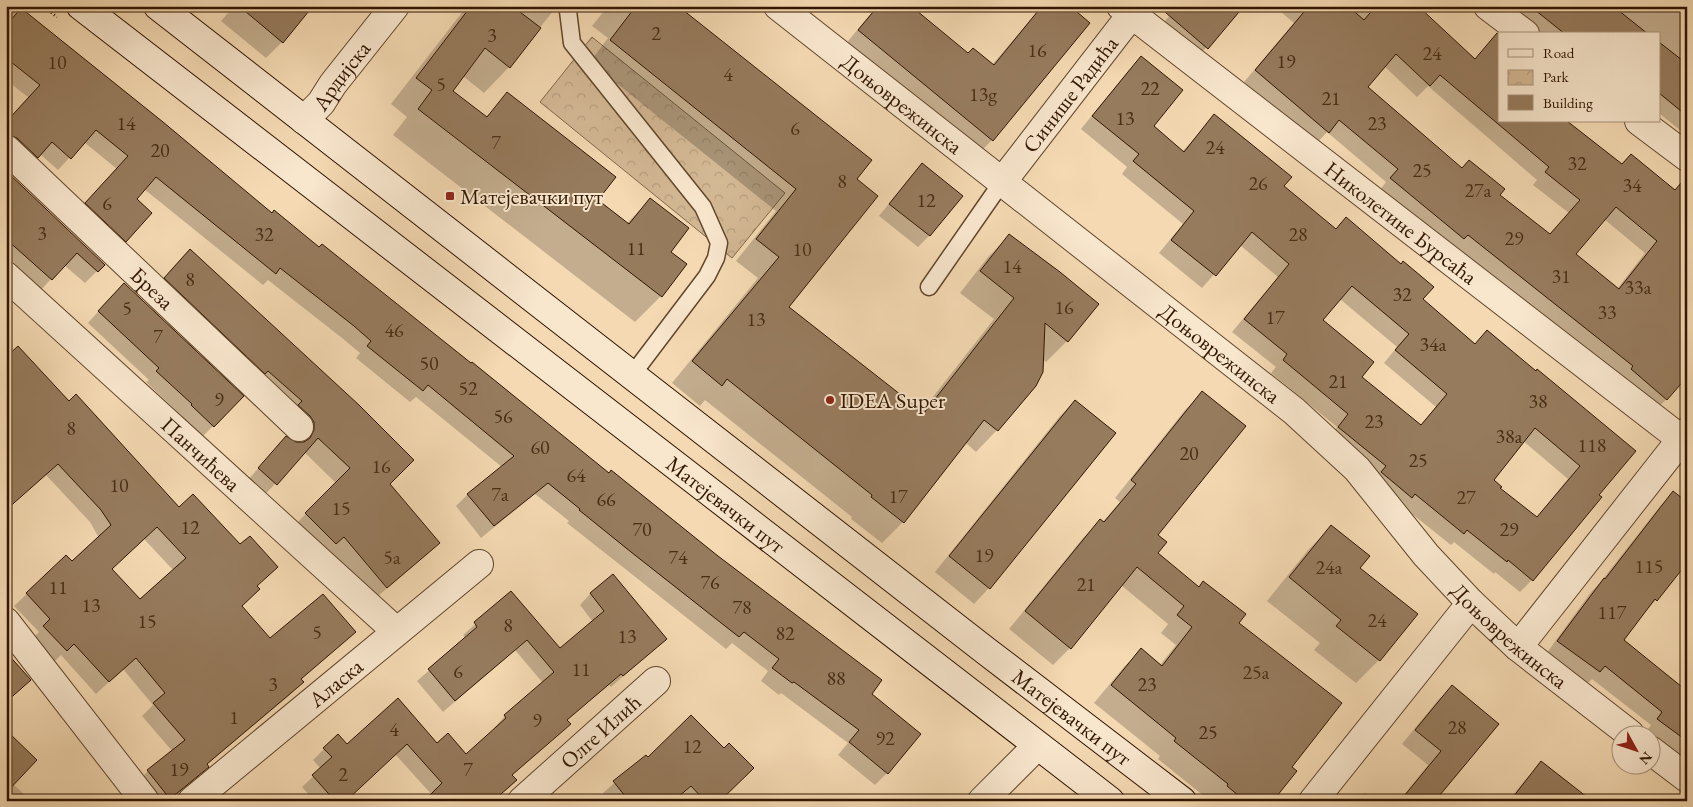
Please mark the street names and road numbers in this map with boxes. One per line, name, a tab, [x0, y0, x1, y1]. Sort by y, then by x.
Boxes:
street label: Синише Радића	[1016, 30, 1124, 159]
street label: Ардијска	[305, 34, 377, 117]
street label: Доњоврежинска	[836, 47, 969, 160]
street label: Николетине Бурсаћа	[1319, 154, 1484, 291]
street label: Бреза	[124, 260, 181, 316]
street label: Доњоврежинска	[1153, 296, 1287, 410]
street label: Панчићева	[155, 410, 247, 498]
street label: Матејевачки пут	[660, 449, 791, 560]
street label: Доњоврежинска	[1445, 576, 1574, 695]
street label: Аласка	[301, 651, 369, 714]
street label: Матејевачки пут	[1006, 662, 1138, 772]
street label: Олге Илић	[554, 687, 647, 775]

